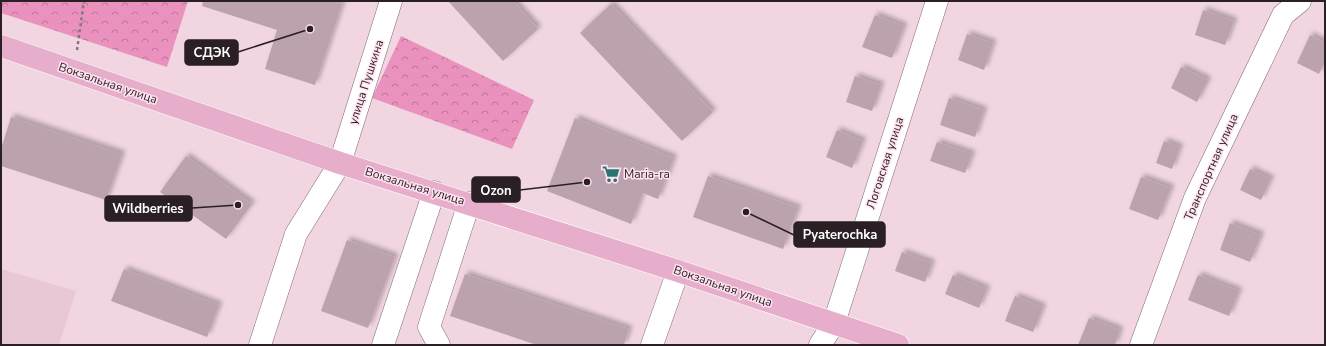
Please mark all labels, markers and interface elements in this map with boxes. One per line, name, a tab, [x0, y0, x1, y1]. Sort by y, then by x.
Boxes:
street label: улица Пушкина	[345, 38, 387, 126]
callout: СДЭК	[185, 40, 238, 65]
text: СДЭК	[194, 44, 231, 62]
street label: Вокзальная улица	[56, 59, 160, 107]
street label: Транспортная улица	[1180, 111, 1242, 223]
street label: Логовская улица	[863, 115, 907, 211]
street label: Вокзальная улица	[363, 163, 467, 209]
supermarket icon: Maria-ra	[601, 164, 621, 184]
place label: Maria-ra	[624, 166, 670, 182]
callout: Ozon	[472, 177, 520, 202]
text: Ozon	[480, 182, 512, 200]
callout: Wildberries	[105, 196, 192, 221]
text: Wildberries	[112, 200, 184, 218]
callout: Pyaterochka	[794, 222, 885, 247]
text: Pyaterochka	[803, 226, 877, 244]
street label: Вокзальная улица	[671, 262, 775, 310]

